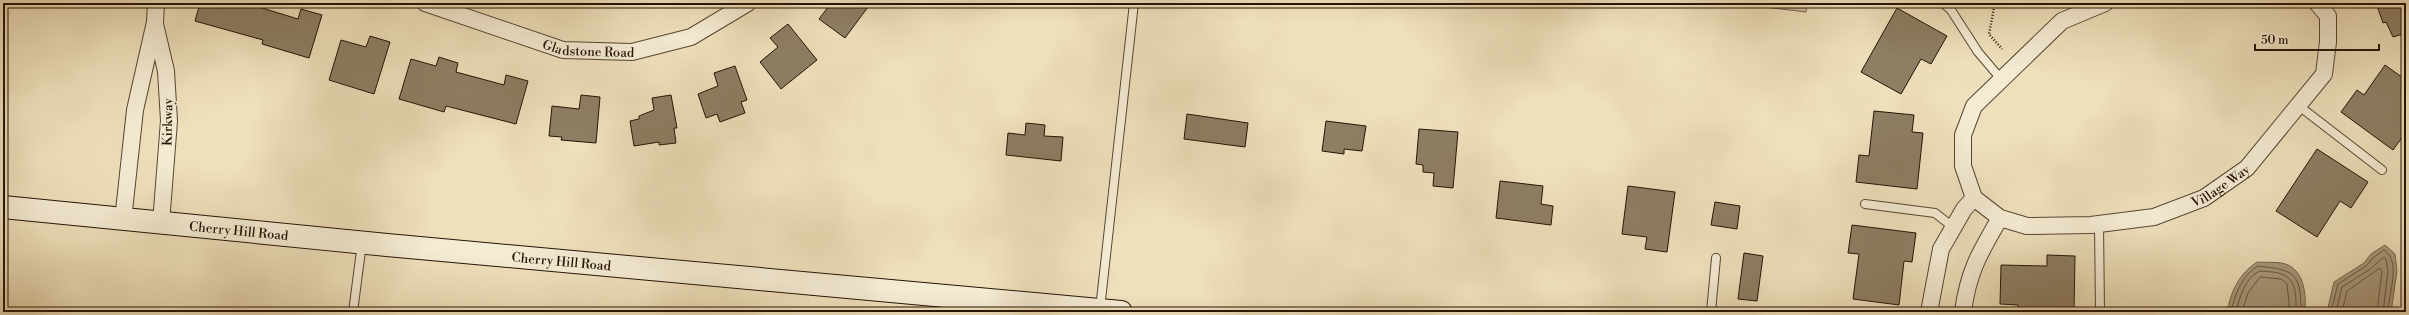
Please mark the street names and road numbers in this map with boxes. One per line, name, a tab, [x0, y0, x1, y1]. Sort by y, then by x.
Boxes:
street label: Gladstone Road	[540, 37, 635, 61]
street label: Kirkway	[160, 97, 176, 146]
street label: Village Way	[2188, 161, 2254, 211]
street label: Cherry Hill Road	[188, 218, 290, 244]
street label: Cherry Hill Road	[511, 249, 612, 274]

